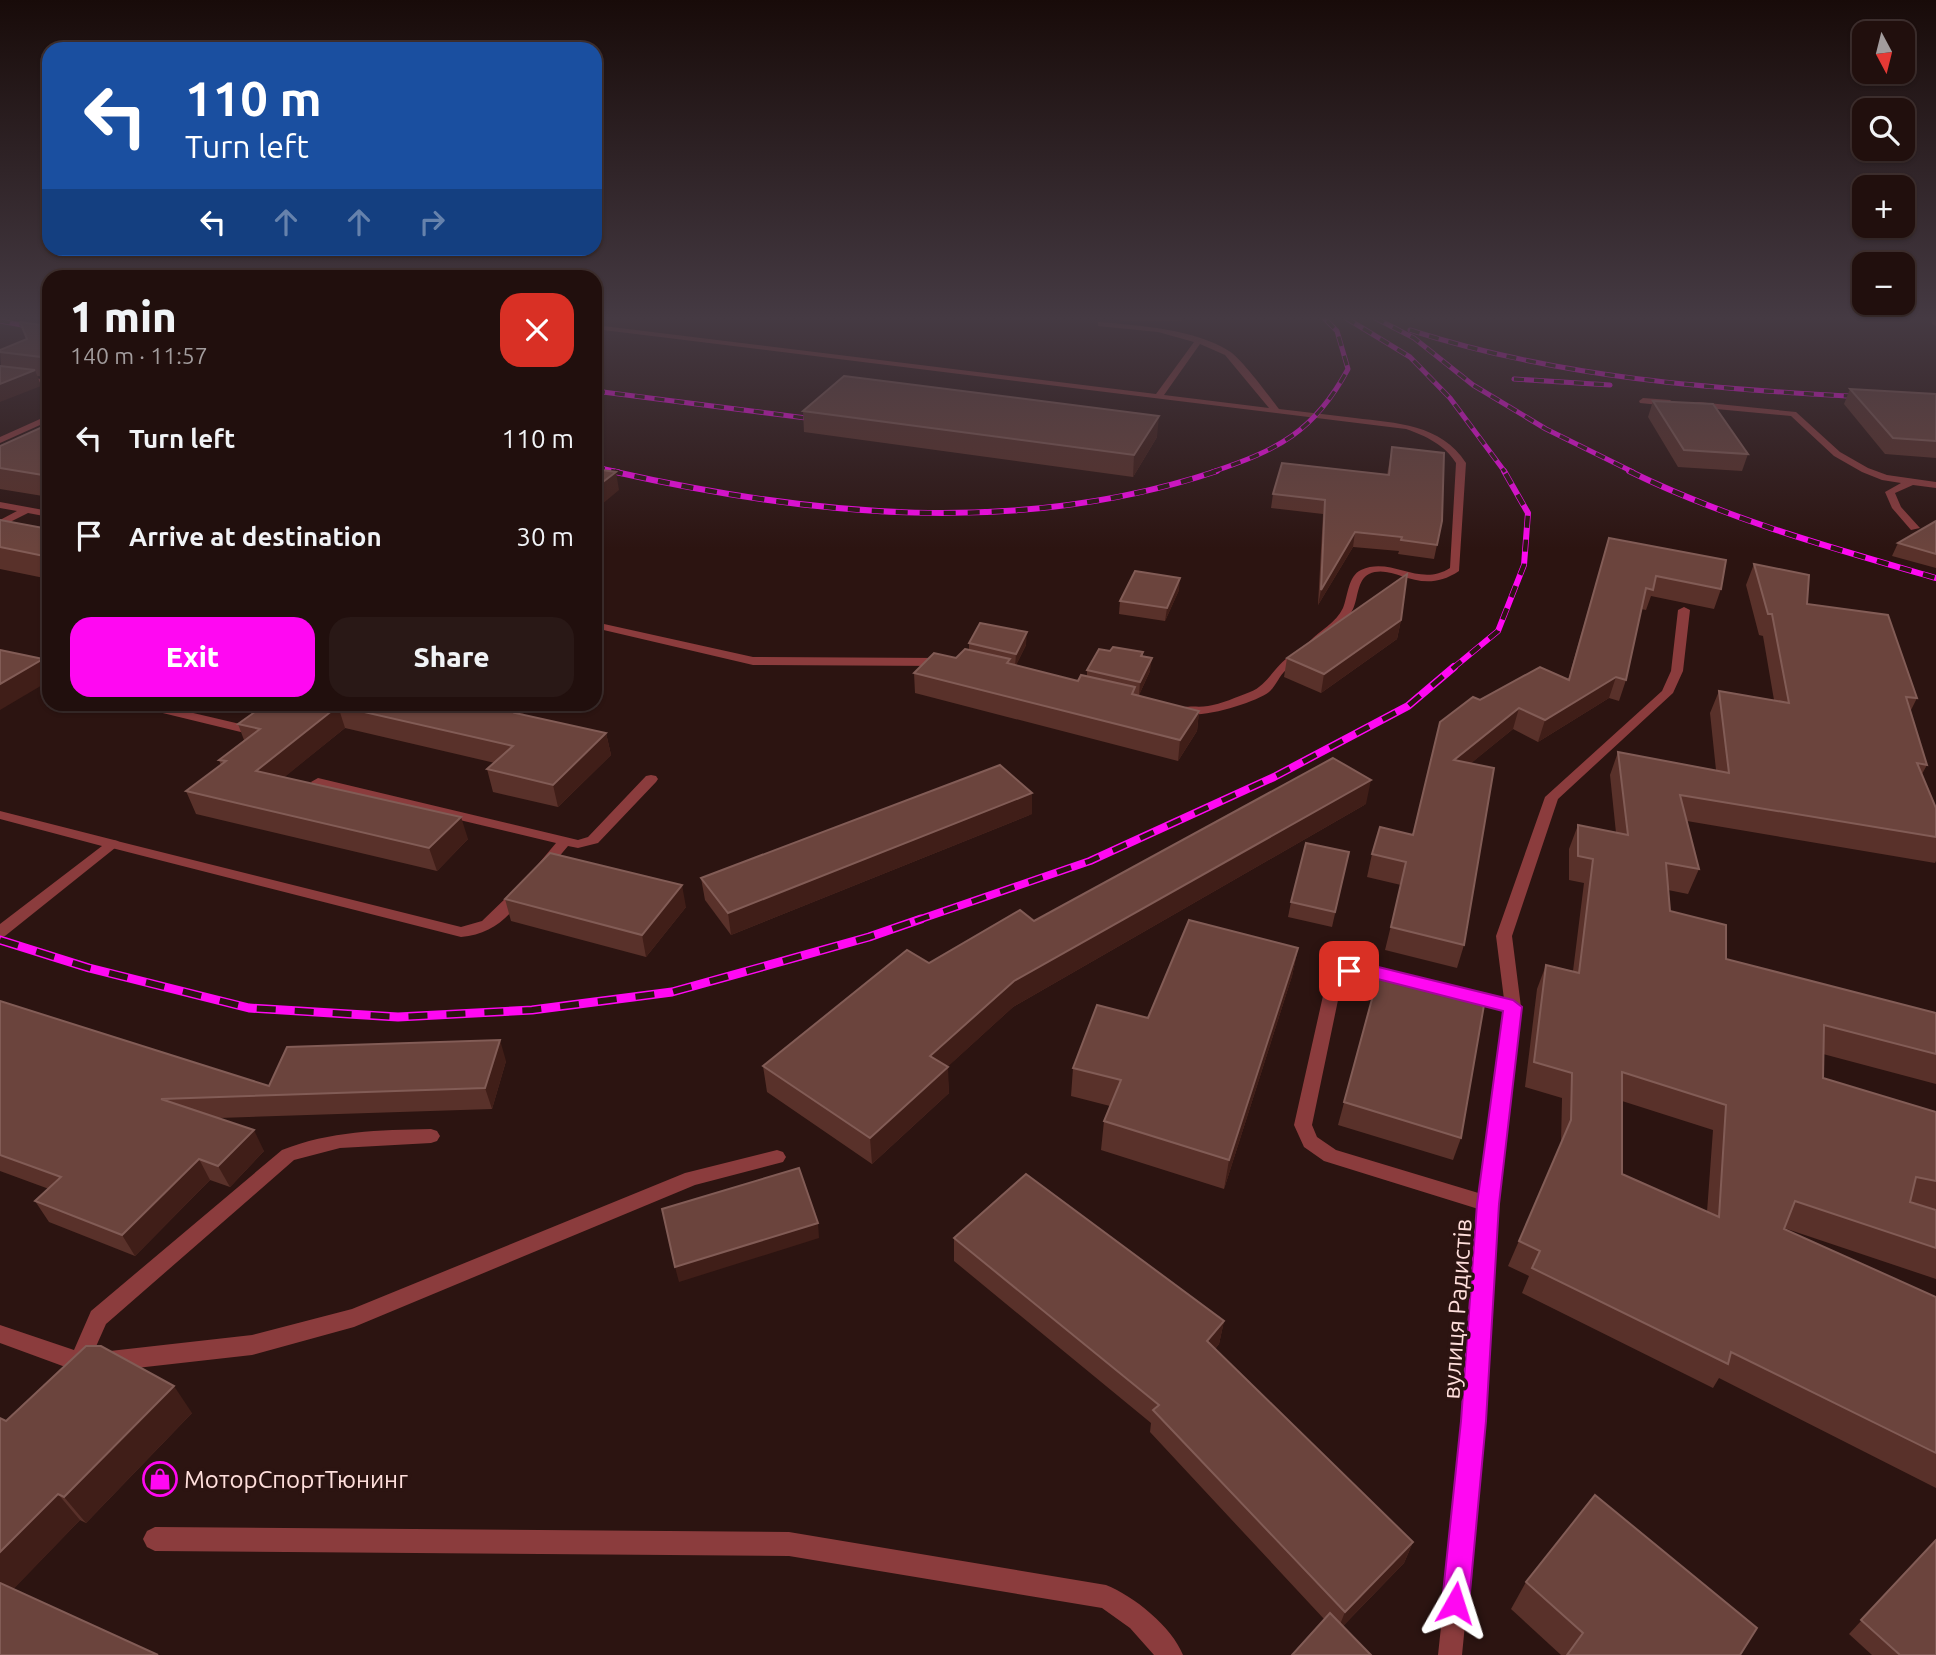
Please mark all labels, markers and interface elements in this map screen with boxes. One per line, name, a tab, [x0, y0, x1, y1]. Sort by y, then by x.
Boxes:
north arrow	[1852, 21, 1914, 84]
map controls	[1852, 21, 1915, 315]
icon: left	[70, 70, 161, 161]
text: 110 m	[185, 70, 322, 125]
button: search	[1852, 98, 1915, 161]
text: Turn left	[185, 128, 309, 164]
button: +	[1852, 175, 1915, 238]
icon: left	[194, 203, 232, 241]
icon: ahead	[267, 203, 305, 241]
icon: ahead	[340, 203, 378, 241]
icon: right	[413, 203, 451, 241]
button: −	[1852, 252, 1915, 315]
text: 1 min	[70, 293, 177, 340]
button: close	[500, 293, 574, 367]
text: 140 m · 11:57	[70, 343, 208, 368]
icon: left	[70, 419, 108, 457]
text: Turn left	[129, 424, 235, 453]
text: 110 m	[502, 424, 574, 453]
icon: arrive	[70, 517, 108, 555]
text: Arrive at destination	[129, 522, 382, 551]
text: 30 m	[516, 522, 574, 551]
button: Exit	[70, 617, 315, 697]
button: Share	[329, 617, 574, 697]
pin	[1319, 941, 1379, 1001]
icon: arrive	[1330, 952, 1368, 990]
street label: вулиця Радистів	[1437, 1218, 1477, 1400]
shop icon: МоторСпортТюнинг	[141, 1460, 179, 1498]
place label: МоторСпортТюнинг	[184, 1466, 408, 1493]
position arrow	[1418, 1566, 1492, 1640]

